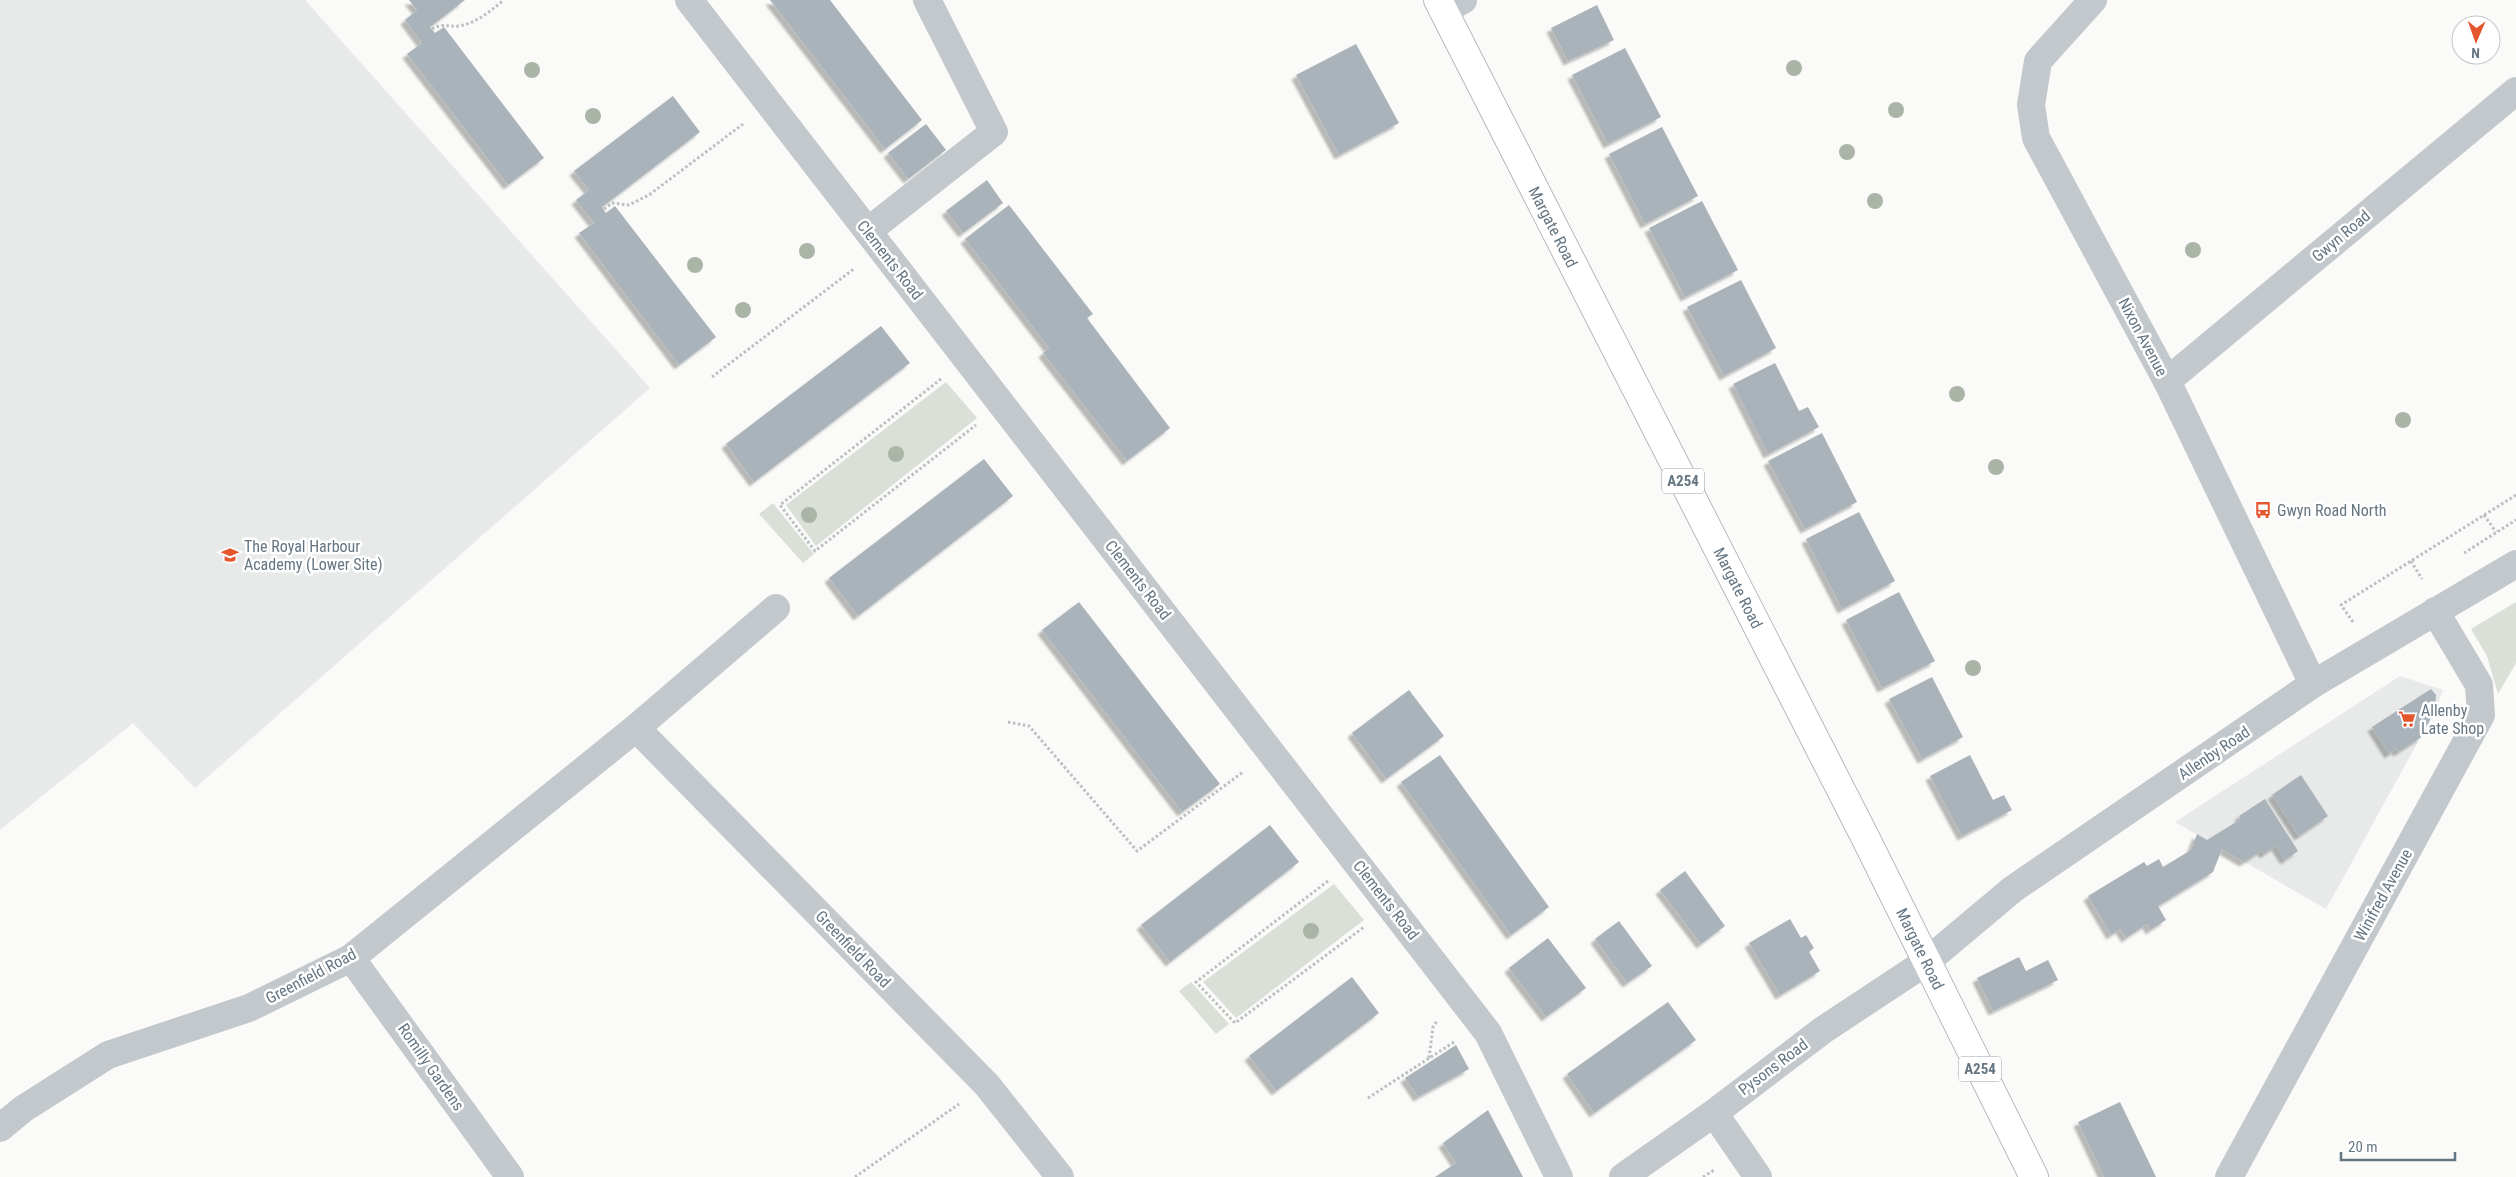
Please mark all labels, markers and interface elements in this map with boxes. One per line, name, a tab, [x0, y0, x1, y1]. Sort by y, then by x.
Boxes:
north arrow	[2451, 15, 2501, 65]
text: N	[2471, 45, 2480, 61]
street label: Margate Road	[1525, 183, 1581, 271]
street label: Gwyn Road	[2308, 206, 2374, 266]
street label: Clements Road	[853, 217, 927, 303]
street label: Nixon Avenue	[2114, 295, 2172, 379]
road number: A254	[1662, 468, 1704, 494]
bus stop icon: Gwyn Road North	[2253, 500, 2273, 520]
place label: Gwyn Road North	[2277, 501, 2386, 520]
place label: The Royal Harbour Academy (Lower Site)	[244, 537, 383, 574]
street label: Clements Road	[1101, 537, 1175, 623]
street label: Margate Road	[1710, 544, 1766, 632]
school or university icon: The Royal Harbour Academy (Lower Site)	[220, 545, 240, 565]
place label: Allenby Late Shop	[2421, 701, 2484, 738]
supermarket icon: Allenby Late Shop	[2397, 709, 2417, 729]
street label: Allenby Road	[2175, 722, 2253, 784]
street label: Winifred Avenue	[2350, 846, 2416, 944]
street label: Clements Road	[1349, 857, 1423, 943]
street label: Margate Road	[1892, 905, 1948, 993]
street label: Greenfield Road	[812, 907, 894, 991]
street label: Greenfield Road	[263, 944, 359, 1008]
street label: Romilly Gardens	[394, 1020, 468, 1114]
street label: Pysons Road	[1735, 1035, 1811, 1099]
road number: A254	[1959, 1056, 2001, 1082]
scale bar	[2341, 1130, 2455, 1162]
text: 20 m	[2348, 1138, 2378, 1156]

